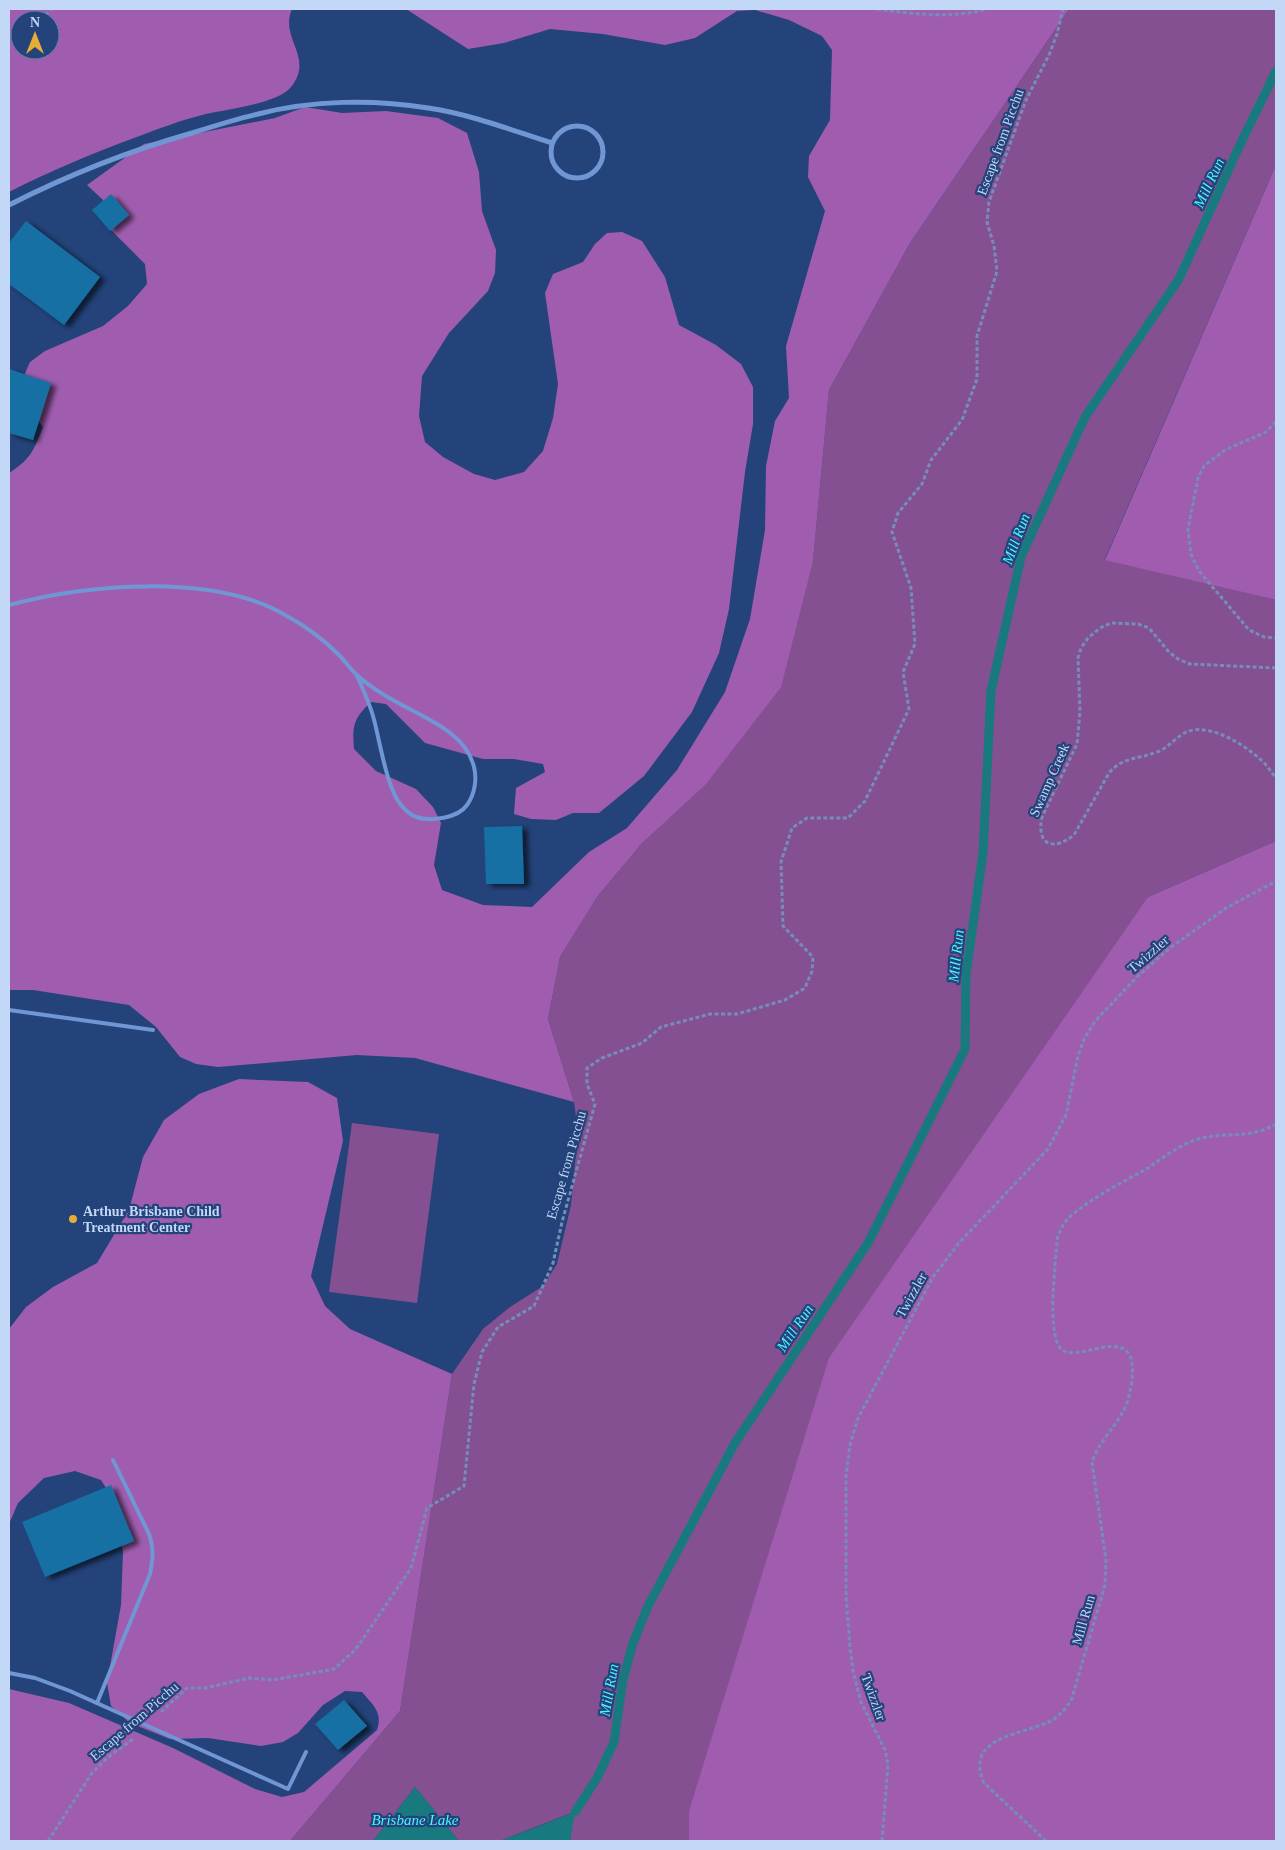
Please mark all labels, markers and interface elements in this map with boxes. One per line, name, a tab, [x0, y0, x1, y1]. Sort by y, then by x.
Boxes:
north arrow	[10, 10, 60, 60]
text: N	[30, 15, 40, 30]
street label: Escape from Picchu	[974, 87, 1027, 197]
water label: Mill Run	[1190, 156, 1227, 211]
water label: Mill Run	[999, 511, 1033, 568]
street label: Swamp Creek	[1027, 741, 1072, 819]
water label: Mill Run	[945, 929, 967, 984]
street label: Twizzler	[1125, 933, 1172, 976]
street label: Escape from Picchu	[544, 1109, 589, 1221]
place label: Arthur Brisbane Child Treatment Center	[83, 1204, 220, 1235]
marker: Arthur Brisbane Child Treatment Center	[67, 1213, 79, 1225]
street label: Twizzler	[893, 1270, 930, 1320]
water label: Mill Run	[773, 1302, 816, 1355]
street label: Mill Run	[1069, 1594, 1098, 1647]
water label: Mill Run	[596, 1663, 621, 1718]
street label: Twizzler	[858, 1672, 889, 1723]
street label: Escape from Picchu	[87, 1679, 182, 1764]
water label: Brisbane Lake	[371, 1812, 459, 1828]

